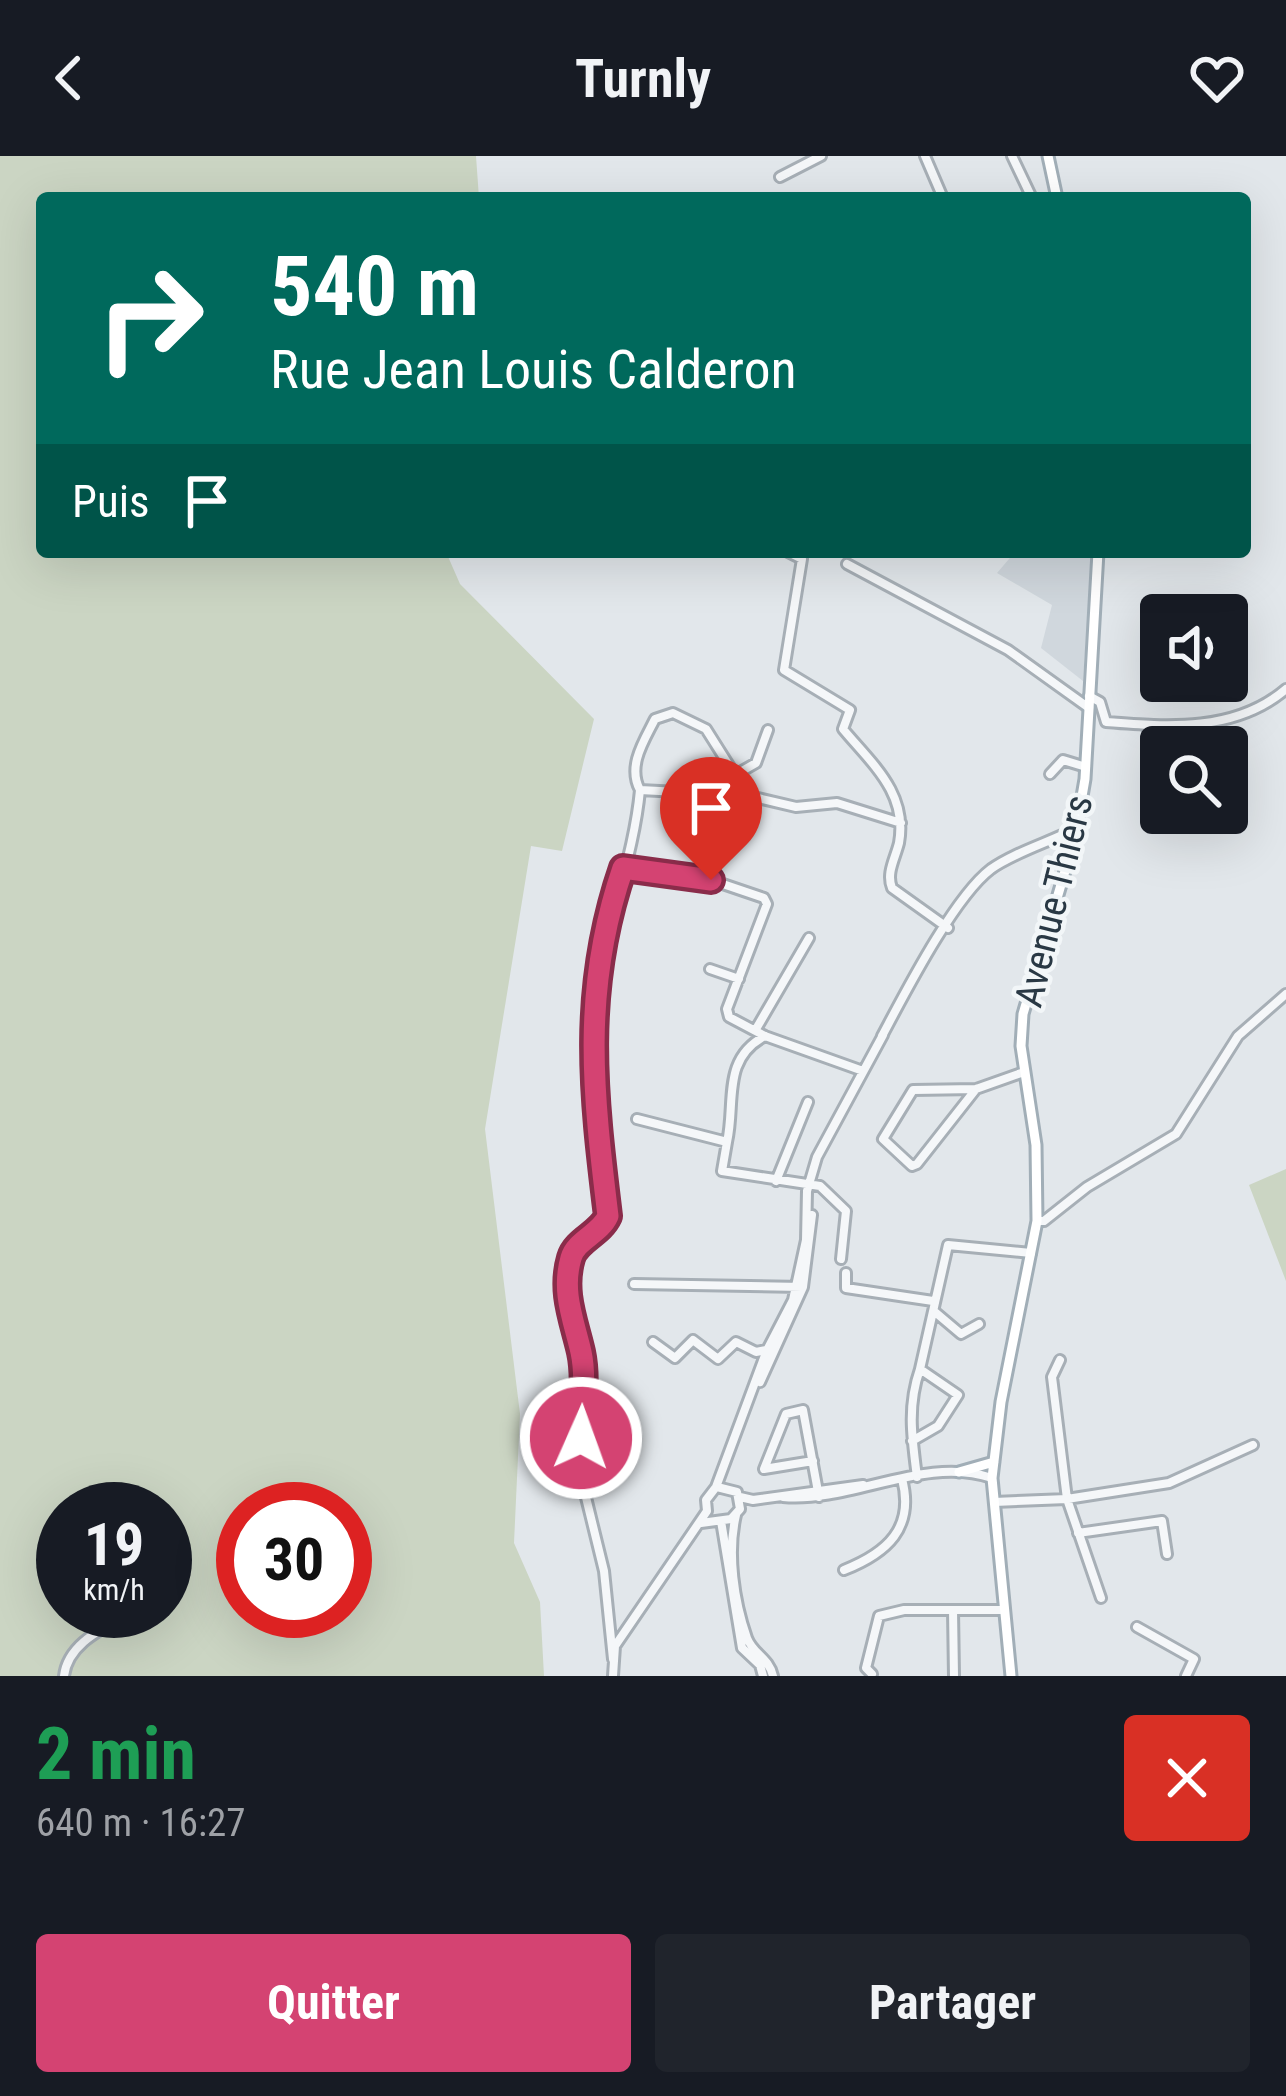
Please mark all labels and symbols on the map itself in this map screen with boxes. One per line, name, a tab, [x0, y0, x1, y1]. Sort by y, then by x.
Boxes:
pin	[660, 757, 762, 880]
street label: Avenue Thiers	[1005, 790, 1103, 1012]
position arrow	[518, 1375, 644, 1501]
speed limit sign: 30	[216, 1482, 372, 1638]

